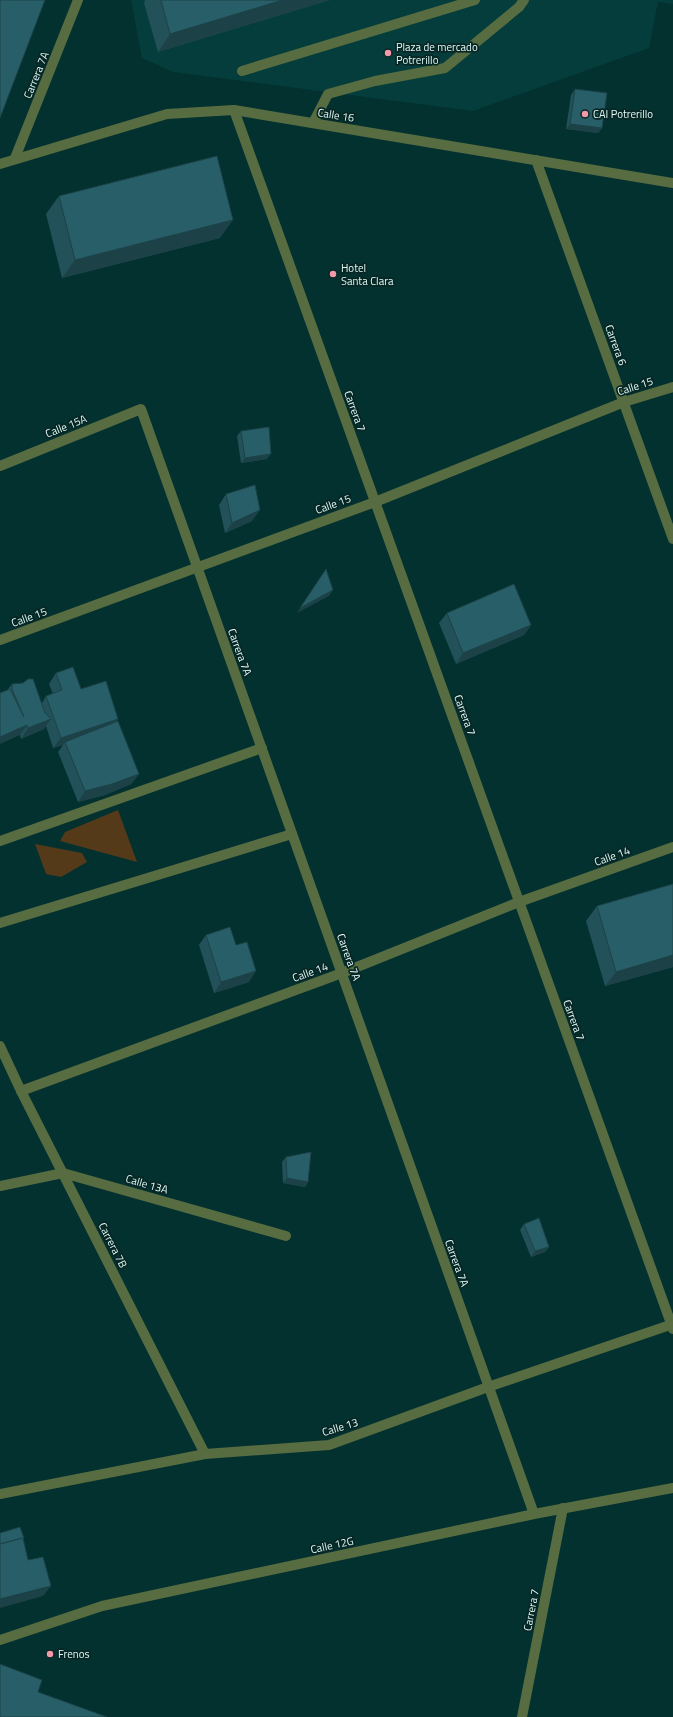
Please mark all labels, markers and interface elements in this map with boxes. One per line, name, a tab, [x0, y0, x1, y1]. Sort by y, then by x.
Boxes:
place label: Plaza de mercado Potrerillo	[396, 39, 478, 68]
marker: Plaza de mercado Potrerillo	[383, 48, 393, 58]
street label: Carrera 7A	[19, 49, 53, 101]
street label: Calle 16	[317, 104, 355, 126]
place label: CAI Potrerillo	[593, 106, 653, 122]
marker: CAI Potrerillo	[580, 109, 590, 119]
place label: Hotel Santa Clara	[341, 260, 394, 289]
marker: Hotel Santa Clara	[328, 269, 338, 279]
street label: Carrera 6	[601, 322, 631, 368]
street label: Calle 15	[615, 373, 655, 399]
street label: Carrera 7	[340, 388, 370, 434]
street label: Calle 15A	[43, 410, 90, 442]
street label: Calle 15	[313, 490, 353, 518]
street label: Calle 15	[9, 603, 49, 631]
street label: Carrera 7A	[224, 626, 256, 678]
street label: Carrera 7	[450, 692, 480, 738]
street label: Calle 14	[592, 842, 632, 870]
street label: Carrera 7A	[333, 931, 365, 983]
street label: Calle 14	[290, 958, 330, 986]
street label: Carrera 7	[559, 997, 589, 1043]
street label: Calle 13A	[124, 1170, 170, 1198]
street label: Carrera 7B	[95, 1219, 131, 1271]
street label: Carrera 7A	[441, 1237, 473, 1289]
street label: Calle 13	[320, 1414, 360, 1440]
street label: Calle 12G	[309, 1533, 355, 1557]
street label: Carrera 7	[519, 1588, 543, 1632]
place label: Frenos	[58, 1646, 90, 1662]
marker: Frenos	[45, 1649, 55, 1659]

